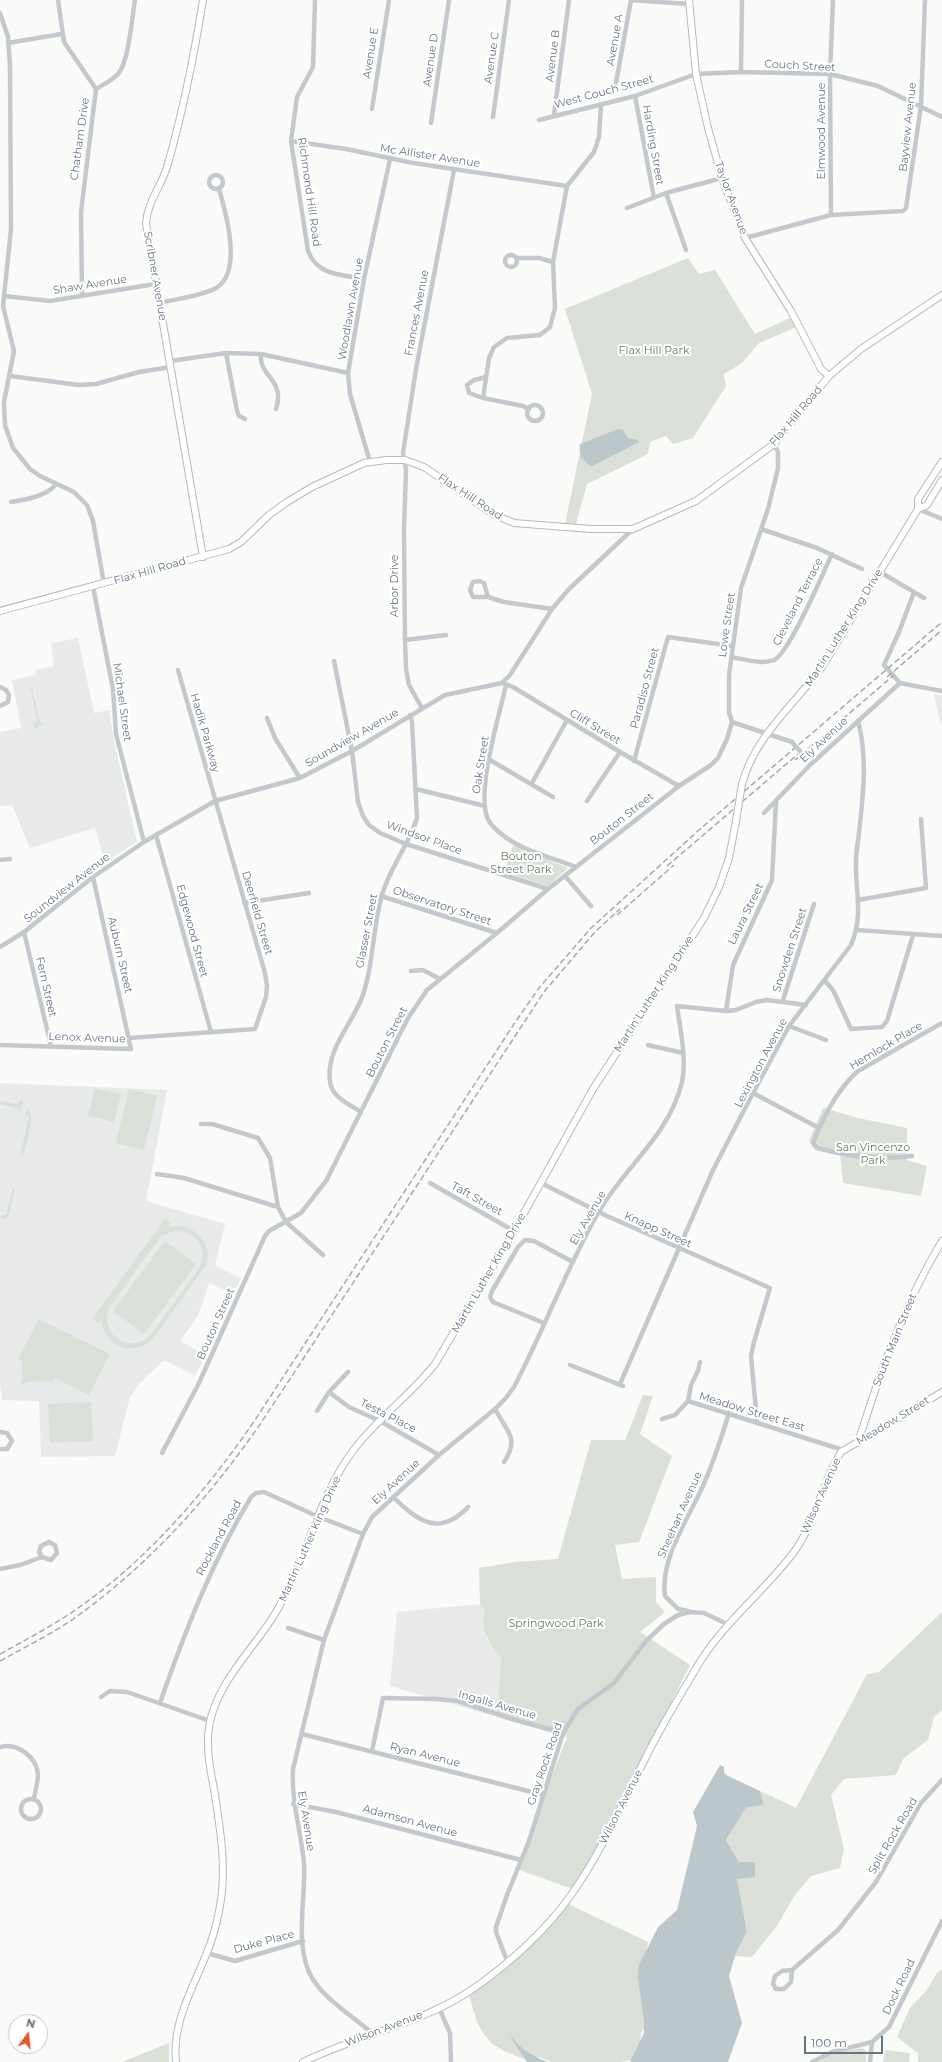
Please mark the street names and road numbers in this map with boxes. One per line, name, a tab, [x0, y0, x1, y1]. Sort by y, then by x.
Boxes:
street label: Avenue A	[604, 13, 626, 67]
street label: Avenue E	[360, 26, 382, 80]
street label: Avenue B	[543, 29, 563, 83]
street label: Avenue C	[482, 31, 502, 85]
street label: Avenue D	[421, 33, 441, 87]
street label: Couch Street	[764, 58, 836, 74]
street label: West Couch Street	[553, 72, 655, 112]
street label: Elmwood Avenue	[815, 82, 829, 180]
street label: Bayview Avenue	[897, 82, 919, 172]
street label: Chatham Drive	[68, 97, 92, 181]
street label: Harding Street	[639, 104, 667, 186]
street label: Richmond Hill Road	[295, 136, 323, 248]
street label: Mc Allister Avenue	[379, 142, 481, 170]
street label: Taylor Avenue	[712, 160, 750, 236]
street label: Scribner Avenue	[141, 230, 169, 322]
street label: Woodlawn Avenue	[335, 257, 367, 361]
street label: Frances Avenue	[402, 269, 432, 357]
street label: Shaw Avenue	[52, 273, 128, 297]
street label: Flax Hill Road	[767, 383, 825, 449]
street label: Flax Hill Road	[435, 471, 505, 523]
street label: Flax Hill Road	[112, 554, 188, 588]
street label: Arbor Drive	[388, 555, 402, 617]
street label: Cleveland Terrace	[770, 556, 826, 648]
street label: Martin Luther King Drive	[802, 567, 886, 689]
street label: Lowe Street	[716, 592, 738, 658]
street label: Paradiso Street	[628, 646, 662, 730]
street label: Michael Street	[110, 662, 134, 742]
street label: Hadik Parkway	[187, 692, 223, 774]
street label: Soundview Avenue	[303, 706, 401, 770]
street label: Cliff Street	[567, 707, 623, 747]
street label: Ely Avenue	[797, 714, 851, 766]
street label: Oak Street	[470, 735, 492, 795]
street label: Bouton Street	[587, 790, 657, 848]
street label: Windsor Place	[384, 818, 464, 858]
street label: Soundview Avenue	[21, 850, 113, 926]
street label: Deerfield Street	[239, 869, 275, 957]
street label: Laura Street	[725, 881, 767, 947]
street label: Edgewood Street	[173, 883, 211, 979]
street label: Observatory Street	[391, 884, 493, 928]
street label: Glasser Street	[353, 892, 381, 970]
street label: Snowden Street	[770, 906, 810, 994]
street label: Auburn Street	[105, 916, 135, 994]
street label: Martin Luther King Drive	[611, 933, 697, 1055]
street label: Fern Street	[33, 956, 59, 1018]
street label: Bouton Street	[364, 1005, 410, 1079]
street label: Lexington Avenue	[732, 1016, 790, 1110]
street label: Hemlock Place	[847, 1019, 925, 1073]
street label: Lenox Avenue	[48, 1030, 126, 1046]
street label: Taft Street	[449, 1179, 505, 1219]
street label: Ely Avenue	[567, 1188, 609, 1248]
street label: Knapp Street	[622, 1209, 694, 1251]
street label: Martin Luther King Drive	[449, 1211, 529, 1335]
street label: Bouton Street	[194, 1286, 238, 1362]
street label: South Main Street	[870, 1291, 920, 1389]
street label: Meadow Street East	[697, 1390, 807, 1434]
street label: Meadow Street	[854, 1394, 932, 1448]
street label: Testa Place	[358, 1396, 418, 1436]
street label: Ely Avenue	[369, 1456, 423, 1508]
street label: Wilson Avenue	[798, 1456, 844, 1536]
street label: Sheehan Avenue	[655, 1470, 705, 1560]
street label: Martin Luther King Drive	[276, 1474, 344, 1604]
street label: Rockland Road	[194, 1498, 244, 1578]
street label: Ingalls Avenue	[457, 1688, 537, 1722]
street label: Gray Rock Road	[525, 1721, 565, 1807]
street label: Ryan Avenue	[388, 1740, 462, 1770]
street label: Wilson Avenue	[596, 1767, 646, 1847]
street label: Ely Avenue	[295, 1790, 317, 1852]
street label: Split Rock Road	[866, 1795, 920, 1877]
street label: Adamson Avenue	[361, 1802, 459, 1840]
street label: Duke Place	[232, 1928, 296, 1956]
street label: Dock Road	[880, 1957, 918, 2017]
street label: Wilson Avenue	[343, 2008, 425, 2050]

